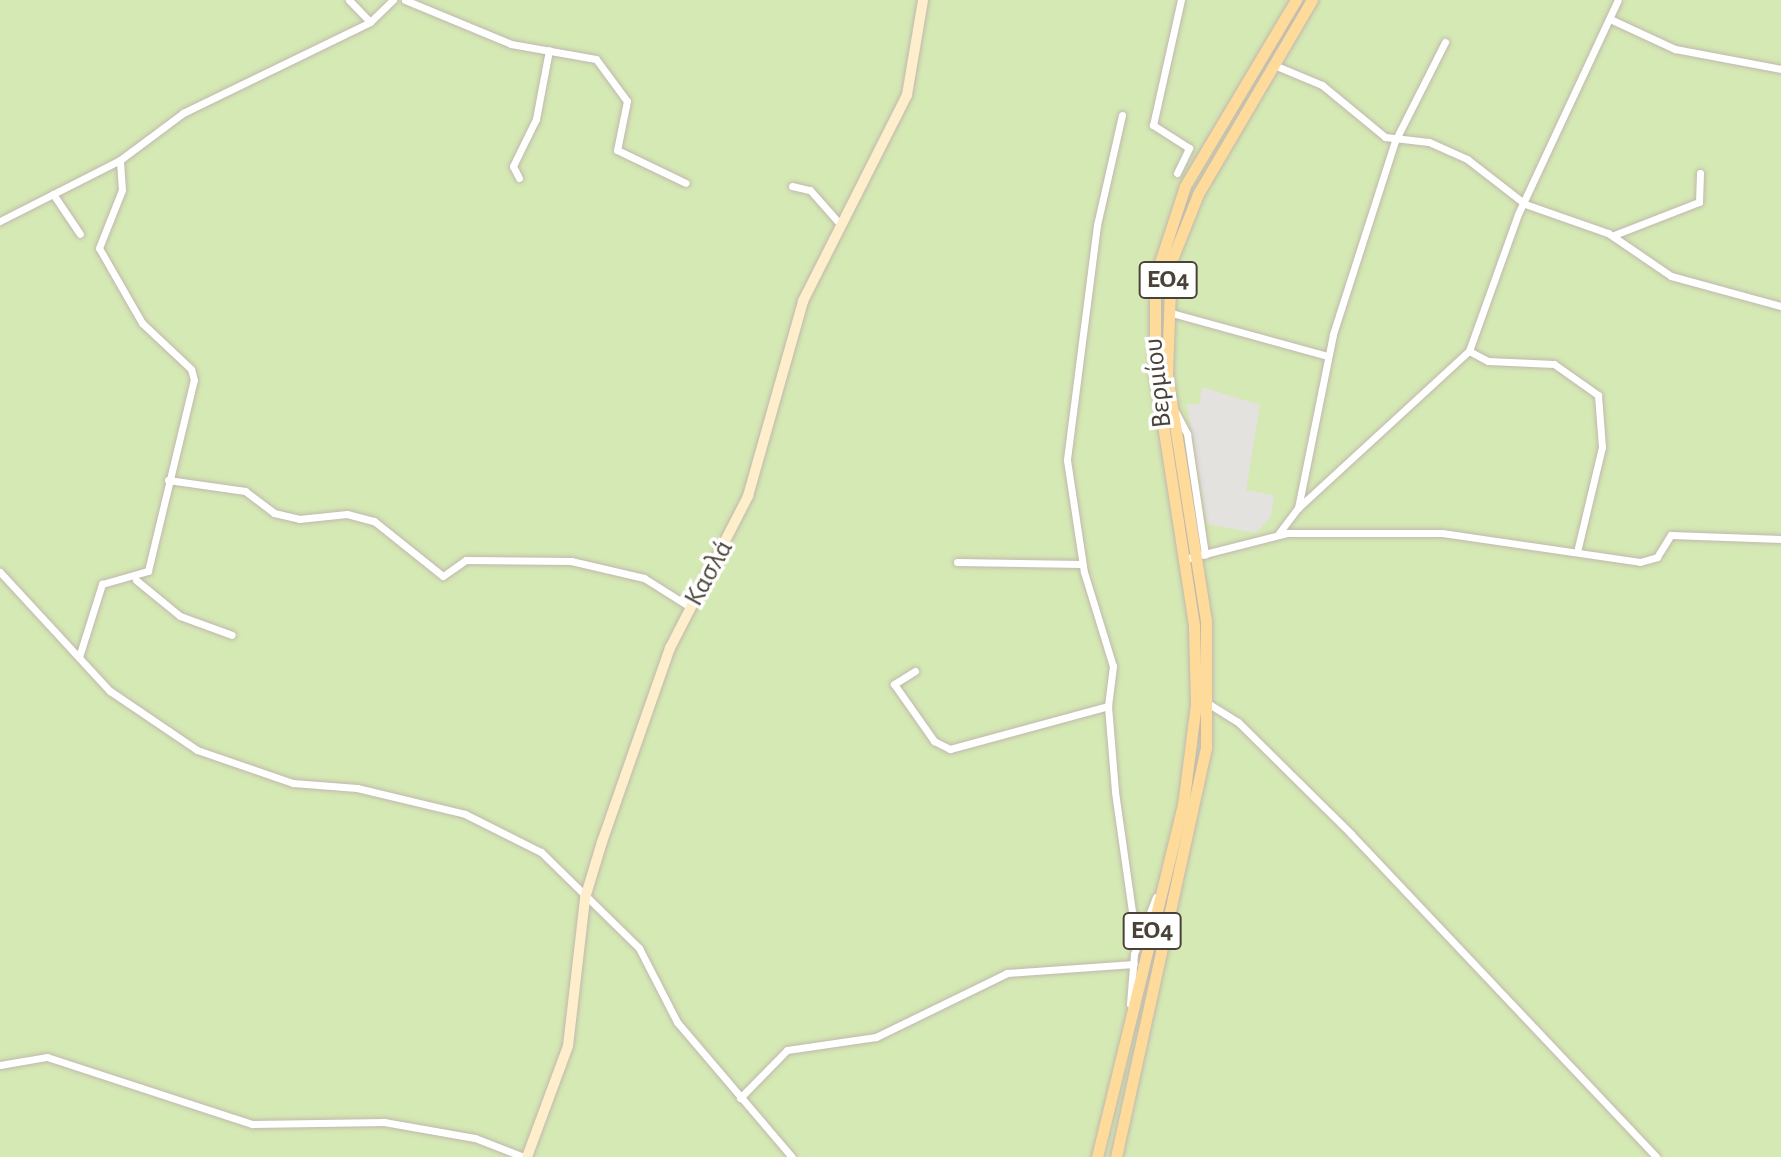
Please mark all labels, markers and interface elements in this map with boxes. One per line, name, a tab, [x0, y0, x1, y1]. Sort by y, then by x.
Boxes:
road number: ΕΟ4	[1138, 258, 1198, 302]
street label: Βερμίου	[1137, 336, 1179, 430]
street label: Κασλά	[677, 534, 741, 612]
road number: ΕΟ4	[1122, 909, 1182, 953]

